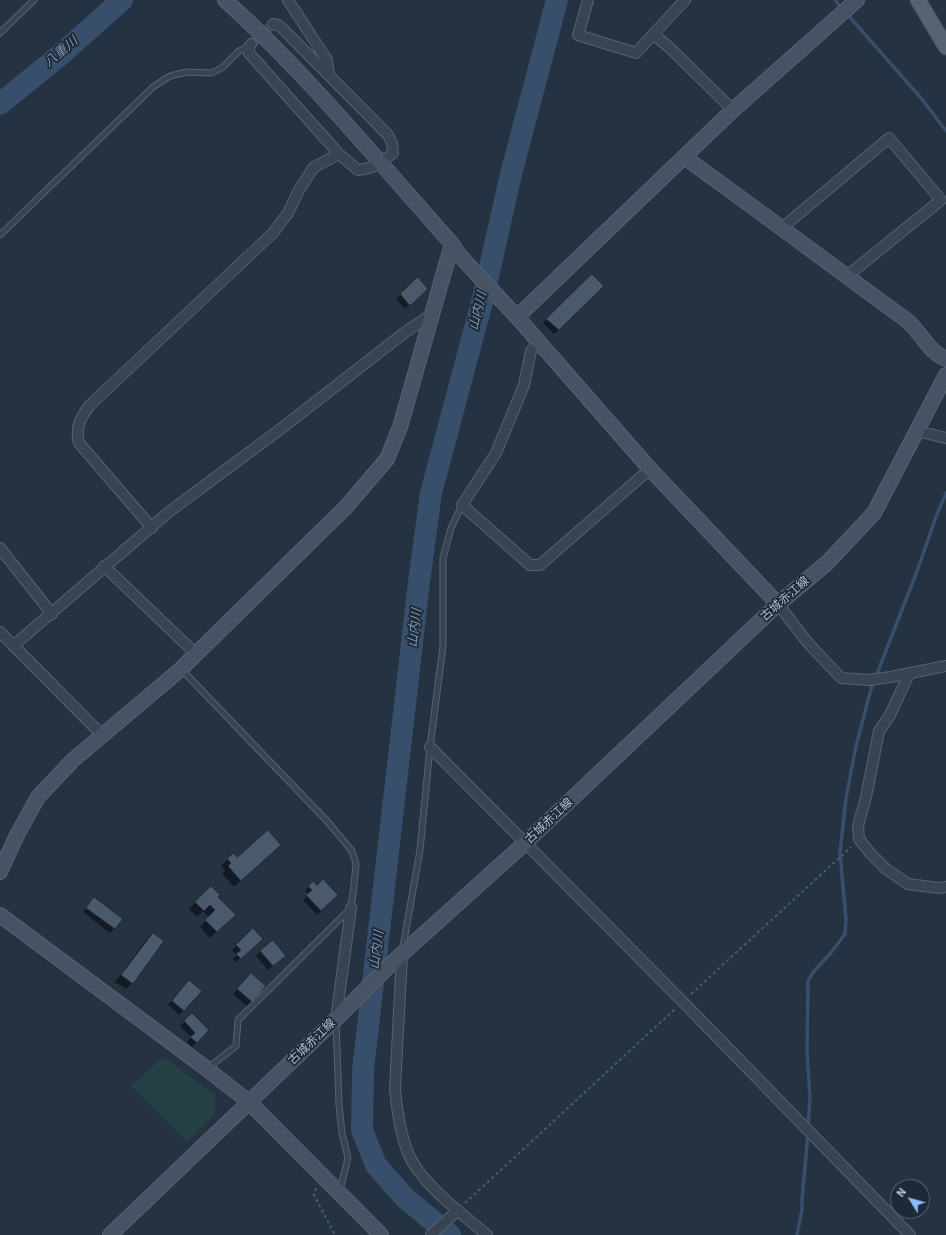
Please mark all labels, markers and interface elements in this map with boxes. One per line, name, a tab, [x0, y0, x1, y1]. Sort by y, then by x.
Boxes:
water label: 八重川	[41, 33, 81, 71]
water label: 山内川	[466, 290, 490, 332]
street label: 古城赤江線	[758, 574, 812, 624]
water label: 山内川	[405, 608, 425, 648]
street label: 古城赤江線	[522, 795, 576, 847]
water label: 山内川	[367, 930, 387, 970]
street label: 古城赤江線	[285, 1016, 339, 1068]
north arrow	[890, 1179, 930, 1219]
text: N	[893, 1185, 909, 1200]

